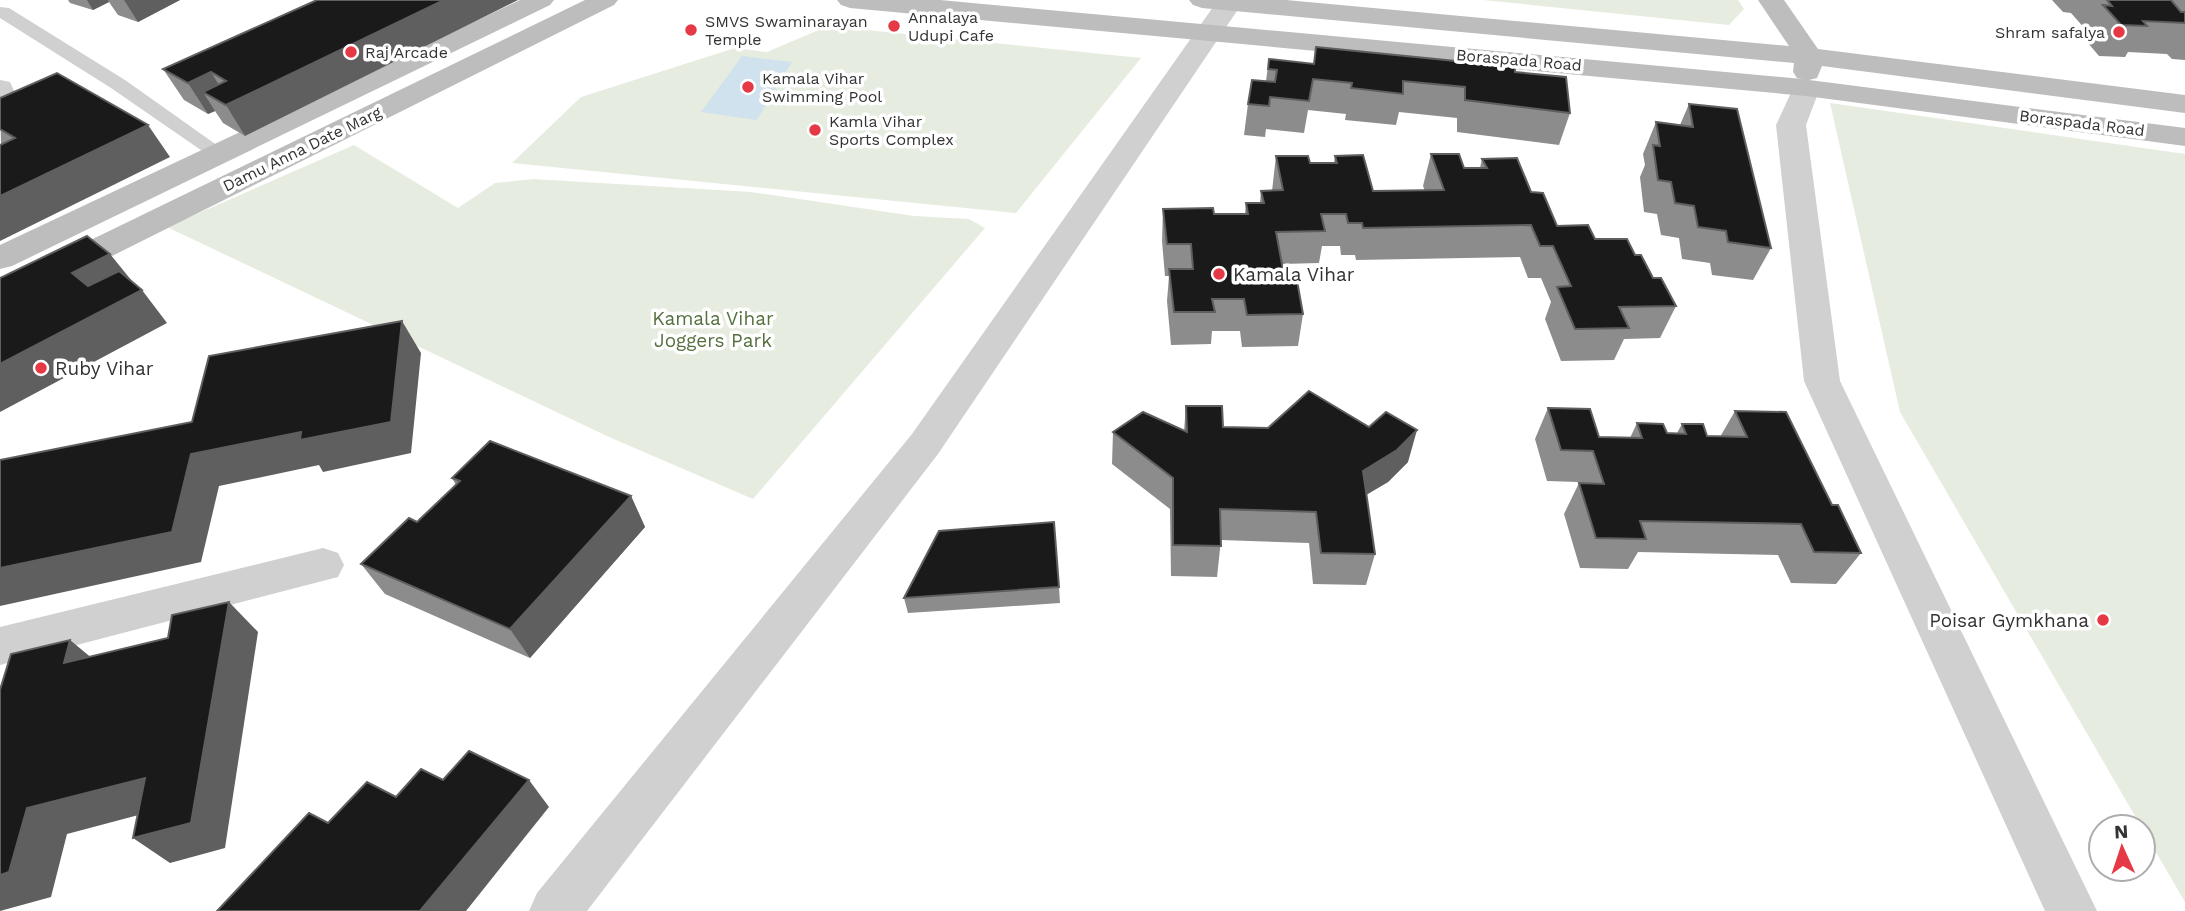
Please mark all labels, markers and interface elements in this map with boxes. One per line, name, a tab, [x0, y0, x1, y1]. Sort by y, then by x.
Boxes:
place label: Annalaya Udupi Cafe	[908, 8, 994, 45]
place label: SMVS Swaminarayan Temple	[705, 12, 868, 49]
marker: Annalaya Udupi Cafe	[886, 18, 902, 34]
marker: SMVS Swaminarayan Temple	[683, 22, 699, 38]
place label: Shram safalya	[1995, 23, 2105, 42]
marker: Shram safalya	[2111, 24, 2127, 40]
place label: Raj Arcade	[365, 43, 448, 62]
marker: Raj Arcade	[343, 44, 359, 60]
street label: Boraspada Road	[1455, 45, 1583, 75]
place label: Kamala Vihar Swimming Pool	[762, 69, 882, 106]
marker: Kamala Vihar Swimming Pool	[740, 79, 756, 95]
street label: Damu Anna Date Marg	[220, 102, 385, 196]
street label: Boraspada Road	[2018, 106, 2146, 140]
place label: Kamla Vihar Sports Complex	[829, 112, 954, 149]
marker: Kamla Vihar Sports Complex	[807, 122, 823, 138]
place label: Kamala Vihar	[1233, 263, 1355, 286]
marker: Kamala Vihar	[1211, 266, 1227, 282]
park label: Kamala Vihar Joggers Park	[652, 307, 774, 352]
place label: Ruby Vihar	[55, 357, 154, 380]
marker: Ruby Vihar	[33, 360, 49, 376]
place label: Poisar Gymkhana	[1929, 609, 2089, 632]
marker: Poisar Gymkhana	[2095, 612, 2111, 628]
north arrow	[2087, 813, 2157, 883]
text: N	[2113, 820, 2129, 843]

